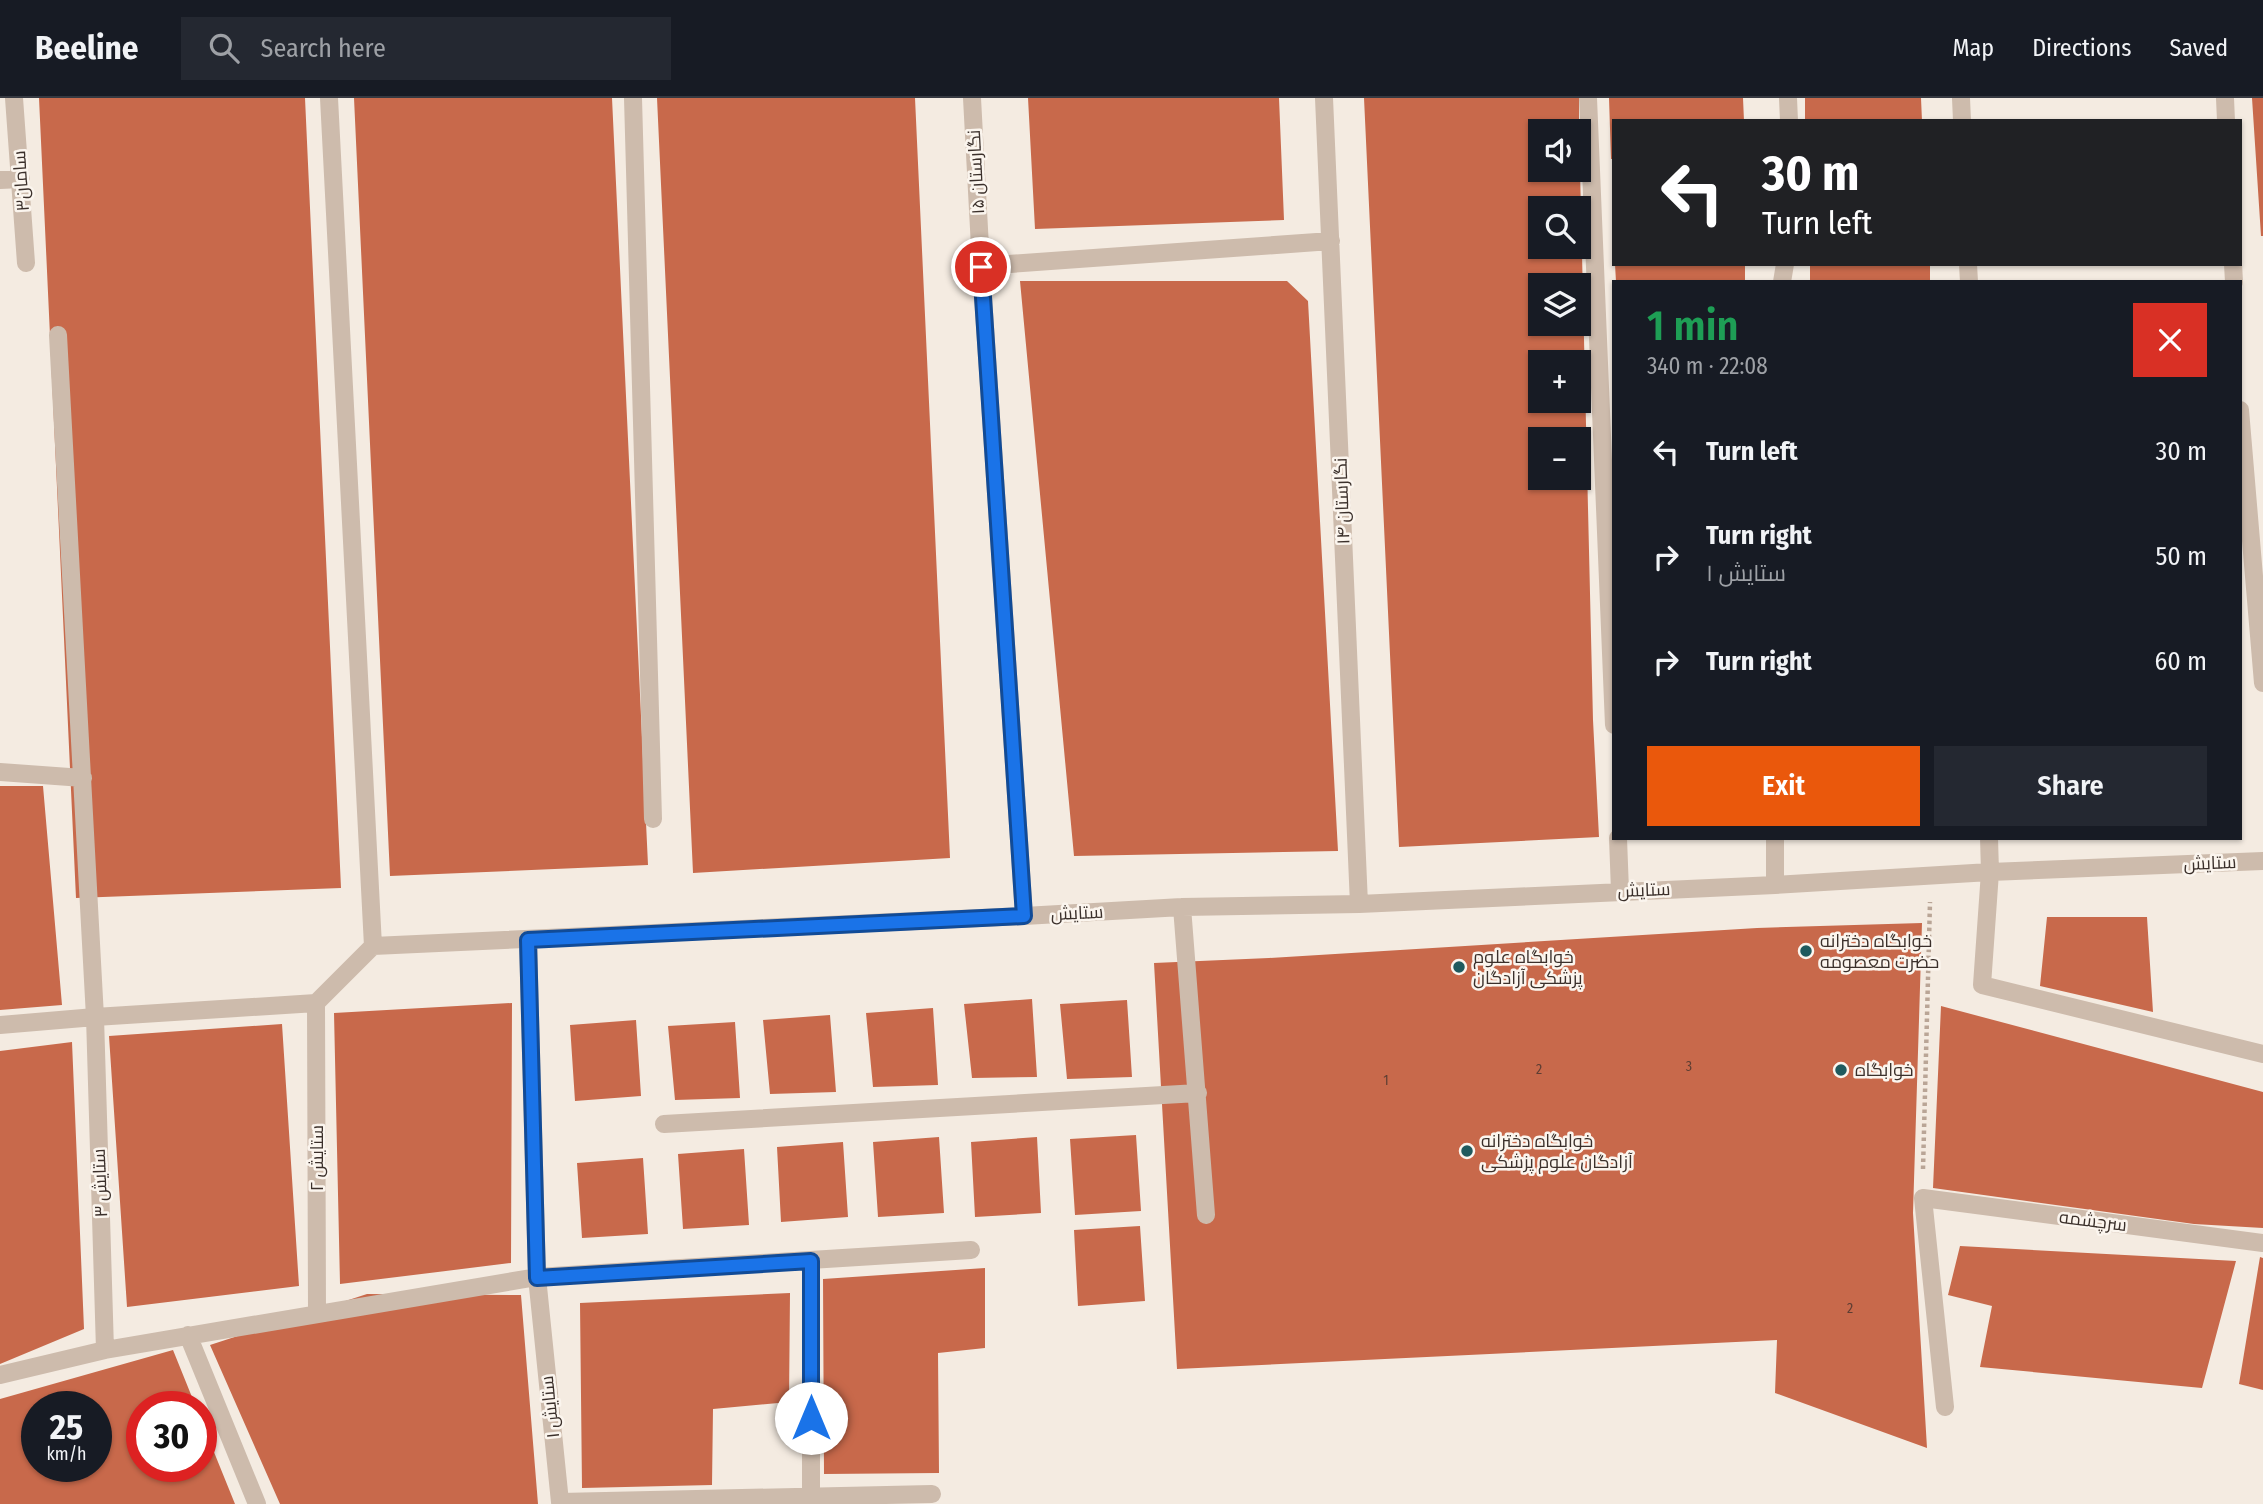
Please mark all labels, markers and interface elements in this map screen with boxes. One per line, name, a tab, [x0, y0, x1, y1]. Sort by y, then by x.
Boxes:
search box	[181, 17, 671, 80]
text: Beeline	[35, 28, 139, 68]
icon: search	[205, 29, 243, 67]
text: Search here	[261, 33, 386, 64]
text: Map	[1953, 34, 1994, 62]
text: Directions	[2032, 34, 2131, 62]
text: Saved	[2169, 34, 2228, 62]
map controls	[1528, 119, 1591, 490]
button: sound	[1528, 119, 1591, 182]
street label: نگارستان ۱۵	[963, 129, 989, 215]
text: 30 m	[1762, 144, 1860, 203]
icon: left	[1647, 147, 1738, 238]
street label: سامان۳	[8, 150, 34, 212]
button: search	[1528, 196, 1591, 259]
text: Turn left	[1762, 204, 1872, 242]
pin	[951, 237, 1011, 297]
icon: arrive	[962, 248, 1000, 286]
button: layers	[1528, 273, 1591, 336]
text: 1 min	[1647, 301, 1738, 351]
button: close	[2133, 303, 2207, 377]
button: +	[1528, 350, 1591, 413]
text: 340 m · 22:08	[1647, 352, 1768, 380]
button: −	[1528, 427, 1591, 490]
icon: left	[1647, 433, 1685, 471]
text: Turn left	[1706, 436, 1798, 467]
text: 30 m	[2156, 436, 2207, 467]
street label: نگارستان ۱۴	[1329, 457, 1355, 545]
text: Turn right	[1706, 520, 1812, 551]
icon: right	[1647, 538, 1685, 576]
text: 50 m	[2155, 541, 2207, 572]
text: ستایش ۱	[1706, 559, 1786, 587]
icon: right	[1647, 643, 1685, 681]
text: Turn right	[1706, 646, 1812, 677]
text: 60 m	[2154, 646, 2207, 677]
button: Exit	[1647, 746, 1920, 826]
button: Share	[1934, 746, 2207, 826]
street label: ستایش	[2183, 851, 2237, 875]
street label: ستایش	[1617, 878, 1671, 902]
street label: ستایش	[1050, 901, 1104, 925]
place label: خوابگاه دخترانه حضرت معصومه	[1820, 930, 1939, 973]
marker: خوابگاه دخترانه حضرت معصومه	[1798, 943, 1814, 959]
place label: خوابگاه علوم پزشکی آزادگان	[1473, 946, 1583, 990]
marker: خوابگاه علوم پزشکی آزادگان	[1451, 959, 1467, 975]
house number: 3	[1686, 1058, 1692, 1075]
place label: خوابگاه	[1855, 1059, 1914, 1081]
house number: 2	[1536, 1061, 1542, 1078]
marker: خوابگاه	[1833, 1062, 1849, 1078]
house number: 1	[1383, 1072, 1389, 1089]
street label: ستایش ۲	[306, 1125, 328, 1191]
place label: خوابگاه دخترانه آزادگان علوم پزشکی	[1481, 1130, 1633, 1174]
marker: خوابگاه دخترانه آزادگان علوم پزشکی	[1459, 1143, 1475, 1159]
street label: ستایش ۳	[88, 1148, 112, 1218]
street label: سرچشمه	[2058, 1206, 2128, 1237]
house number: 2	[1847, 1300, 1853, 1317]
street label: ستایش ۱	[536, 1375, 564, 1439]
position arrow	[774, 1381, 848, 1455]
speed limit sign: 30	[126, 1391, 217, 1482]
text: 25	[50, 1406, 83, 1448]
text: km/h	[46, 1443, 87, 1465]

